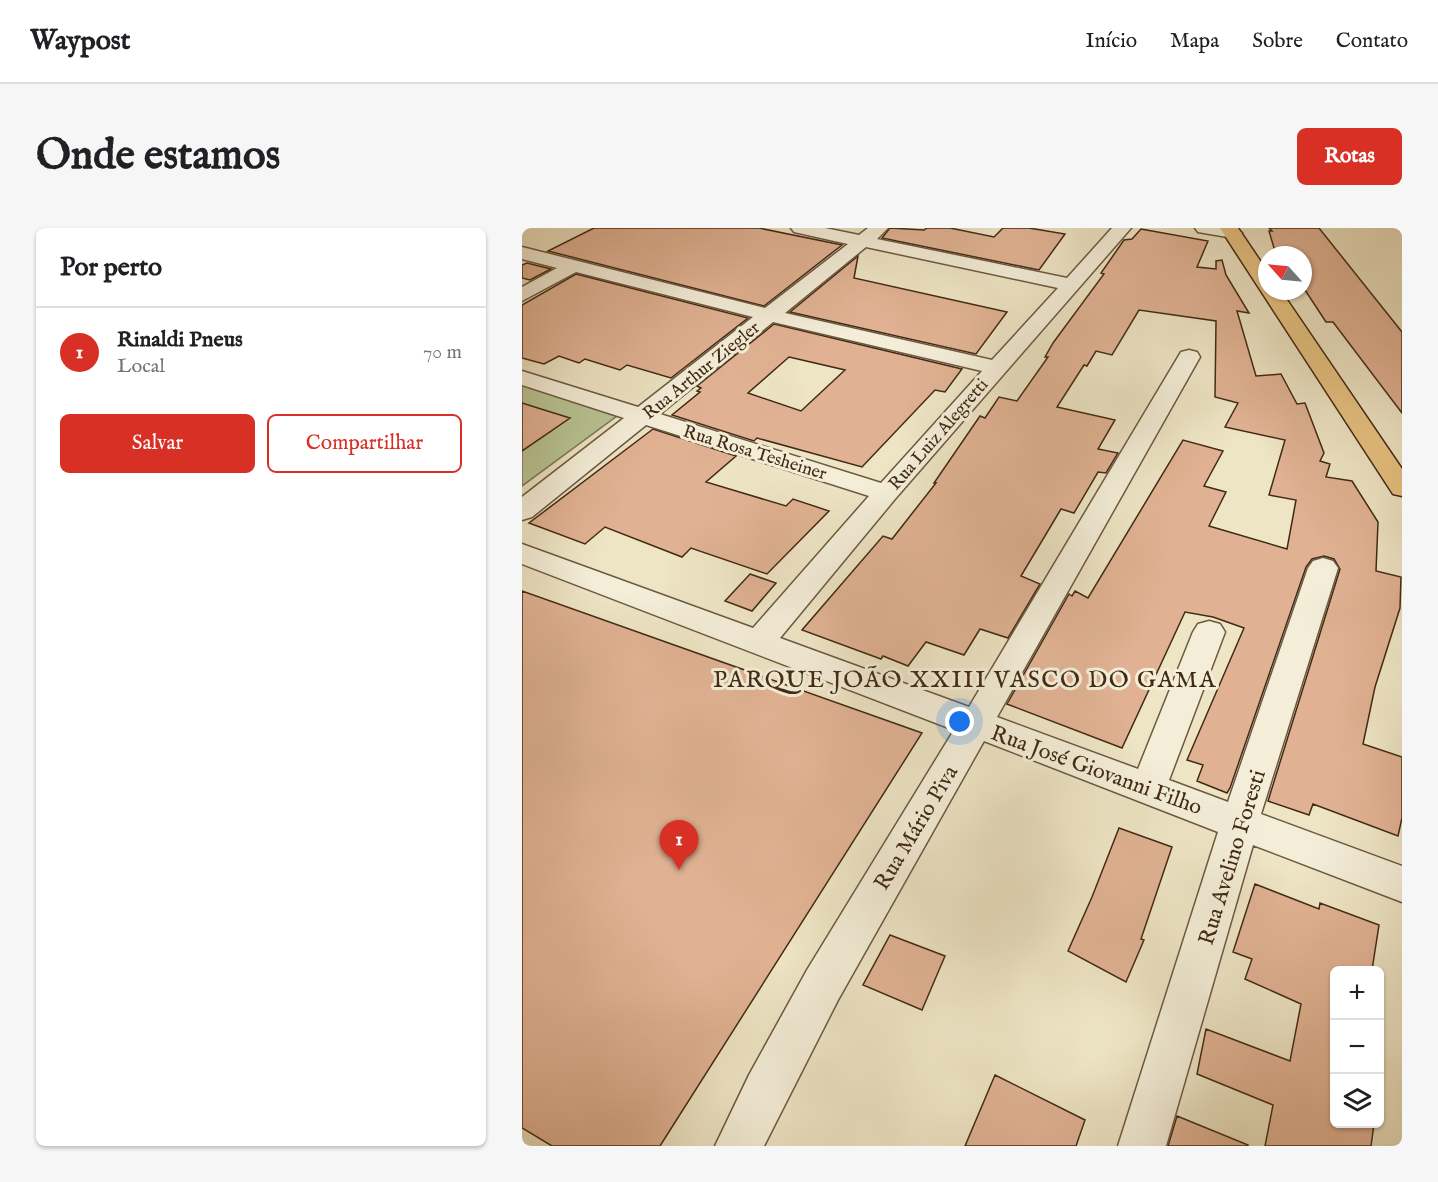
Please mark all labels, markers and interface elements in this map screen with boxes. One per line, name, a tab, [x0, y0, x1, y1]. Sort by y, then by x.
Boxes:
text: Waypost	[30, 24, 130, 59]
text: Início	[1085, 28, 1137, 55]
text: Mapa	[1170, 28, 1219, 55]
text: Sobre	[1252, 28, 1303, 55]
text: Contato	[1336, 28, 1408, 55]
button: Rotas	[1297, 128, 1402, 185]
text: Onde estamos	[36, 130, 280, 183]
north arrow	[1258, 246, 1312, 300]
text: Por perto	[60, 251, 162, 284]
street label: Rua Arthur Ziegler	[639, 317, 765, 425]
text: Rinaldi Pneus	[117, 326, 243, 354]
text: 1	[76, 340, 83, 365]
text: 70 m	[423, 340, 462, 365]
text: Local	[117, 354, 165, 379]
street label: Rua Luiz Alegretti	[884, 374, 994, 496]
button: Salvar	[60, 414, 255, 473]
button: Compartilhar	[267, 414, 462, 473]
street label: Rua Rosa Tesheiner	[680, 421, 830, 486]
district label: PARQUE JOÃO XXIII VASCO DO GAMA	[713, 665, 1217, 696]
your location	[945, 707, 974, 736]
street label: Rua José Giovanni Filho	[987, 720, 1206, 822]
street label: Rua Mário Piva	[868, 760, 965, 896]
street label: Rua Avelino Foresti	[1193, 767, 1273, 949]
pin: 1	[660, 820, 698, 870]
map controls	[1330, 966, 1384, 1128]
button: +	[1330, 966, 1384, 1020]
button: −	[1330, 1020, 1384, 1074]
button: layers	[1330, 1074, 1384, 1128]

